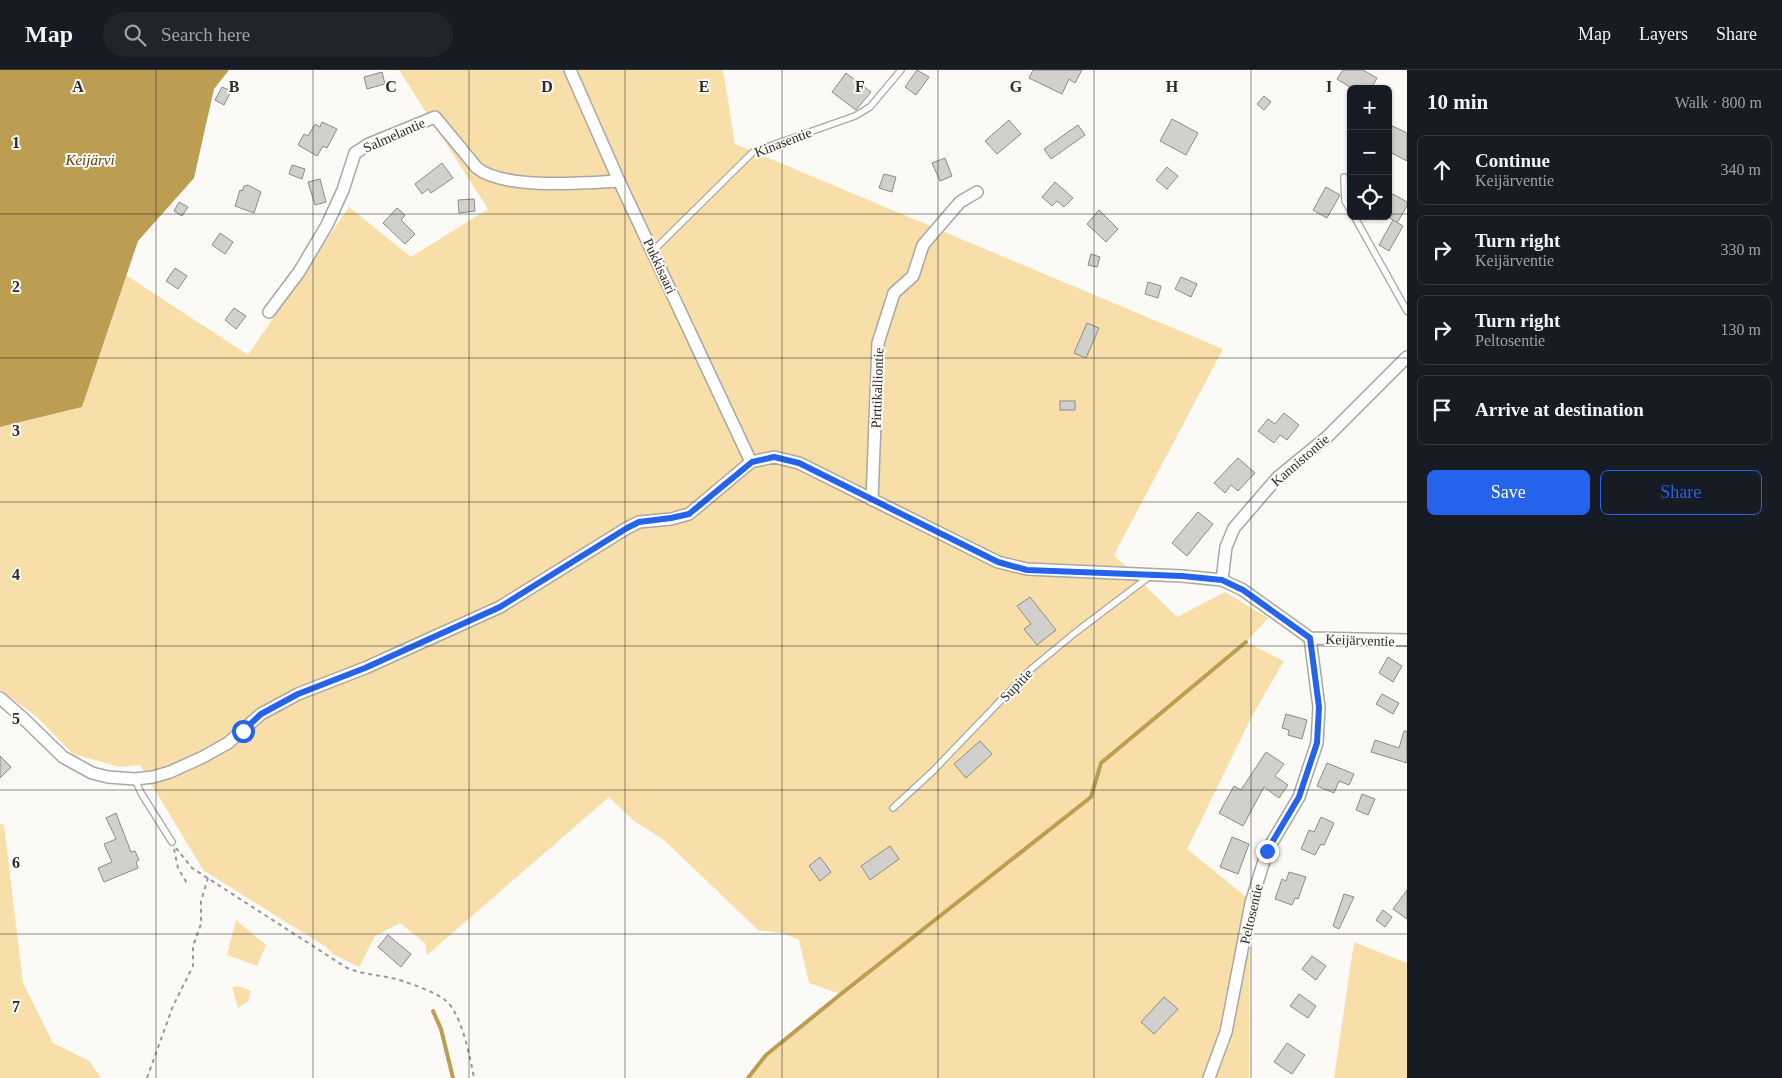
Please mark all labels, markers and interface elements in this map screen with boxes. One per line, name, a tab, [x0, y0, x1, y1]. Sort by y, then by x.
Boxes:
search box	[103, 12, 453, 57]
text: Map	[25, 21, 73, 47]
icon: search	[121, 21, 149, 49]
text: Search here	[161, 24, 250, 45]
text: Map	[1578, 24, 1611, 44]
text: Layers	[1639, 24, 1688, 44]
text: Share	[1716, 24, 1757, 44]
text: A	[72, 78, 84, 95]
text: B	[229, 78, 240, 95]
text: C	[385, 78, 397, 95]
text: D	[541, 78, 553, 95]
text: E	[699, 78, 709, 95]
text: F	[855, 78, 865, 95]
text: G	[1010, 78, 1023, 95]
text: H	[1166, 78, 1179, 95]
text: I	[1326, 78, 1332, 95]
map controls	[1347, 85, 1392, 220]
button: +	[1347, 85, 1392, 130]
text: 10 min	[1427, 90, 1488, 114]
text: Walk · 800 m	[1675, 94, 1762, 111]
street label: Salmelantie	[361, 115, 427, 156]
street label: Kinasentie	[753, 125, 814, 160]
button: −	[1347, 130, 1392, 175]
text: 1	[12, 134, 20, 151]
text: Continue	[1475, 150, 1550, 171]
water label: Keijärvi	[64, 152, 115, 168]
icon: ahead	[1428, 156, 1456, 184]
text: 340 m	[1721, 161, 1761, 178]
text: Keijärventie	[1475, 172, 1554, 189]
button: locate	[1347, 175, 1392, 220]
text: Turn right	[1475, 230, 1560, 251]
street label: Pukkisaari	[640, 236, 679, 296]
icon: right	[1428, 236, 1456, 264]
text: 330 m	[1721, 241, 1761, 258]
text: Keijärventie	[1475, 252, 1554, 269]
text: 2	[12, 278, 20, 295]
text: Turn right	[1475, 310, 1560, 331]
icon: right	[1428, 316, 1456, 344]
text: 130 m	[1721, 321, 1761, 338]
text: Peltosentie	[1475, 332, 1545, 349]
street label: Pirttikalliontie	[869, 347, 886, 429]
icon: arrive	[1428, 396, 1456, 424]
text: Arrive at destination	[1475, 399, 1644, 420]
text: 3	[12, 422, 20, 439]
street label: Kannistontie	[1268, 431, 1332, 490]
button: Save	[1427, 470, 1590, 515]
button: Share	[1600, 470, 1762, 515]
text: 4	[12, 566, 20, 583]
street label: Keijärventie	[1325, 632, 1395, 649]
street label: Supitie	[997, 666, 1036, 705]
text: 5	[12, 710, 20, 727]
route start	[232, 720, 255, 743]
route end	[1256, 840, 1279, 863]
text: 6	[12, 854, 20, 871]
street label: Peltosentie	[1237, 882, 1266, 946]
text: 7	[12, 998, 20, 1015]

